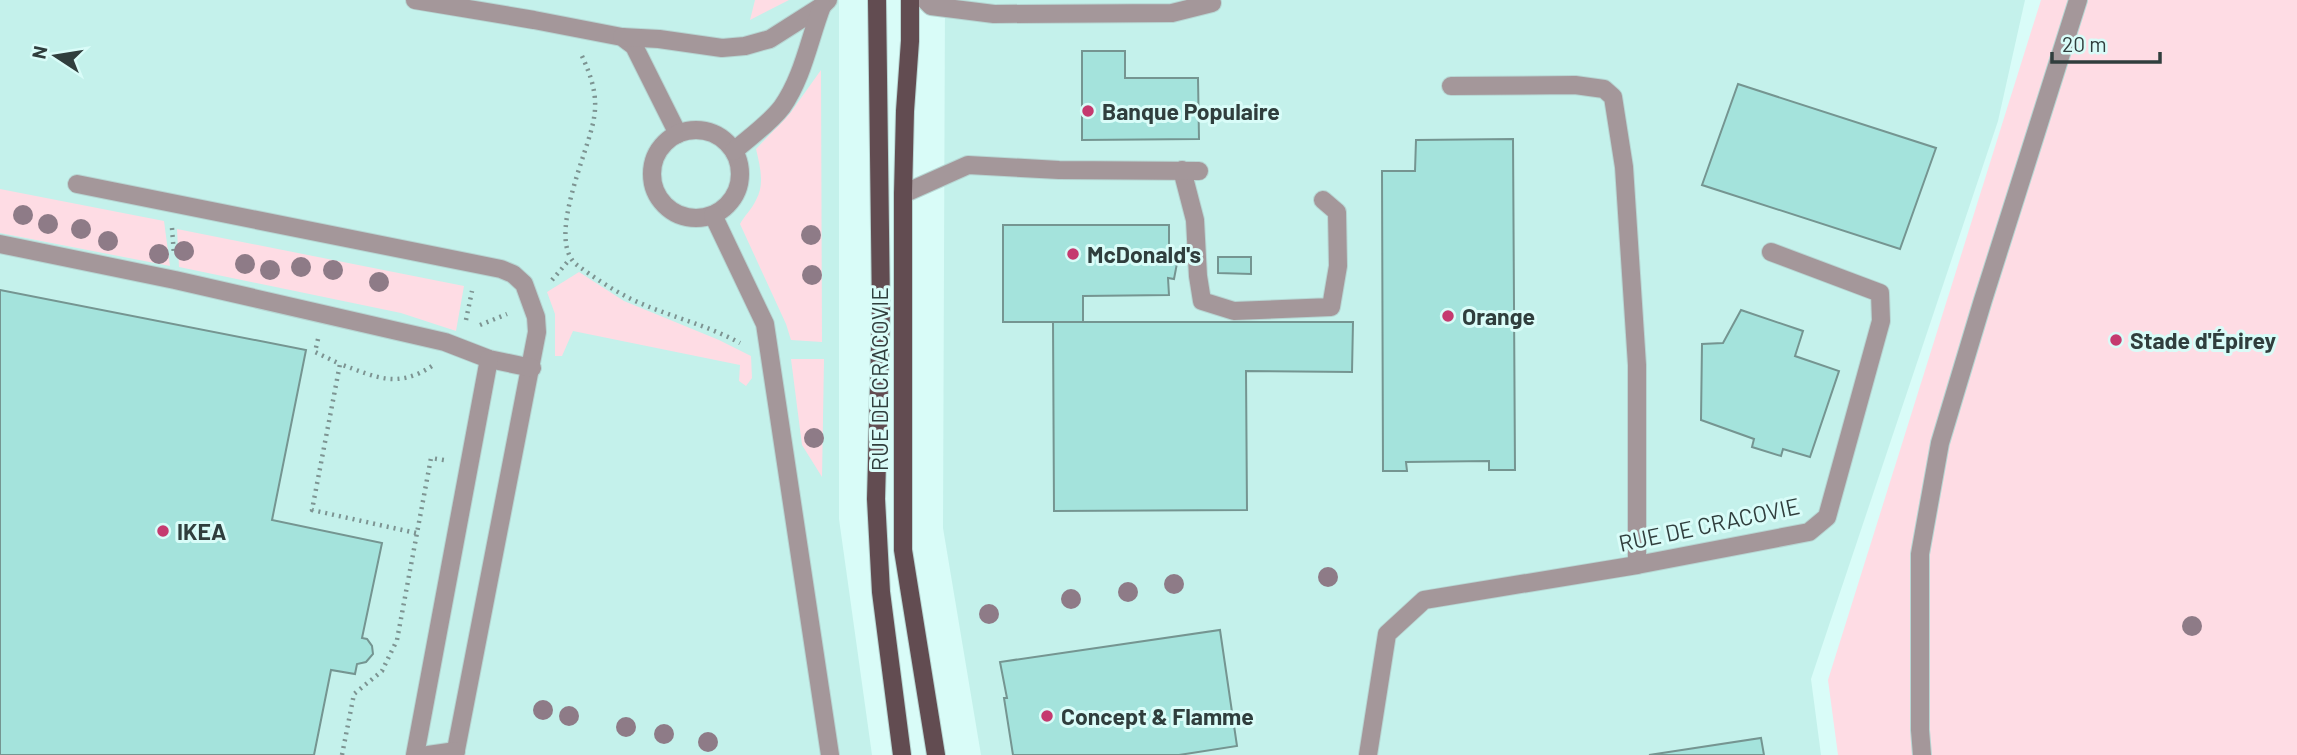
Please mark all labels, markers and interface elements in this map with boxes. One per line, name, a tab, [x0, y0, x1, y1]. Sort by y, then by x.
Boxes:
north arrow	[21, 21, 91, 91]
scale bar	[2052, 21, 2160, 65]
text: 20 m	[2062, 31, 2107, 56]
text: N	[26, 44, 51, 61]
place label: Banque Populaire	[1102, 97, 1280, 125]
marker: Banque Populaire	[1080, 103, 1096, 119]
place label: McDonald's	[1087, 240, 1201, 268]
marker: McDonald's	[1065, 246, 1081, 262]
street label: RUE DE CRACOVIE	[865, 287, 893, 471]
place label: Orange	[1462, 302, 1535, 330]
marker: Orange	[1440, 308, 1456, 324]
place label: Stade d'Épirey	[2130, 326, 2276, 354]
marker: Stade d'Épirey	[2108, 332, 2124, 348]
street label: RUE DE CRACOVIE	[1616, 491, 1802, 557]
place label: IKEA	[177, 517, 226, 545]
marker: IKEA	[155, 523, 171, 539]
place label: Concept & Flamme	[1061, 702, 1254, 730]
marker: Concept & Flamme	[1039, 708, 1055, 724]

